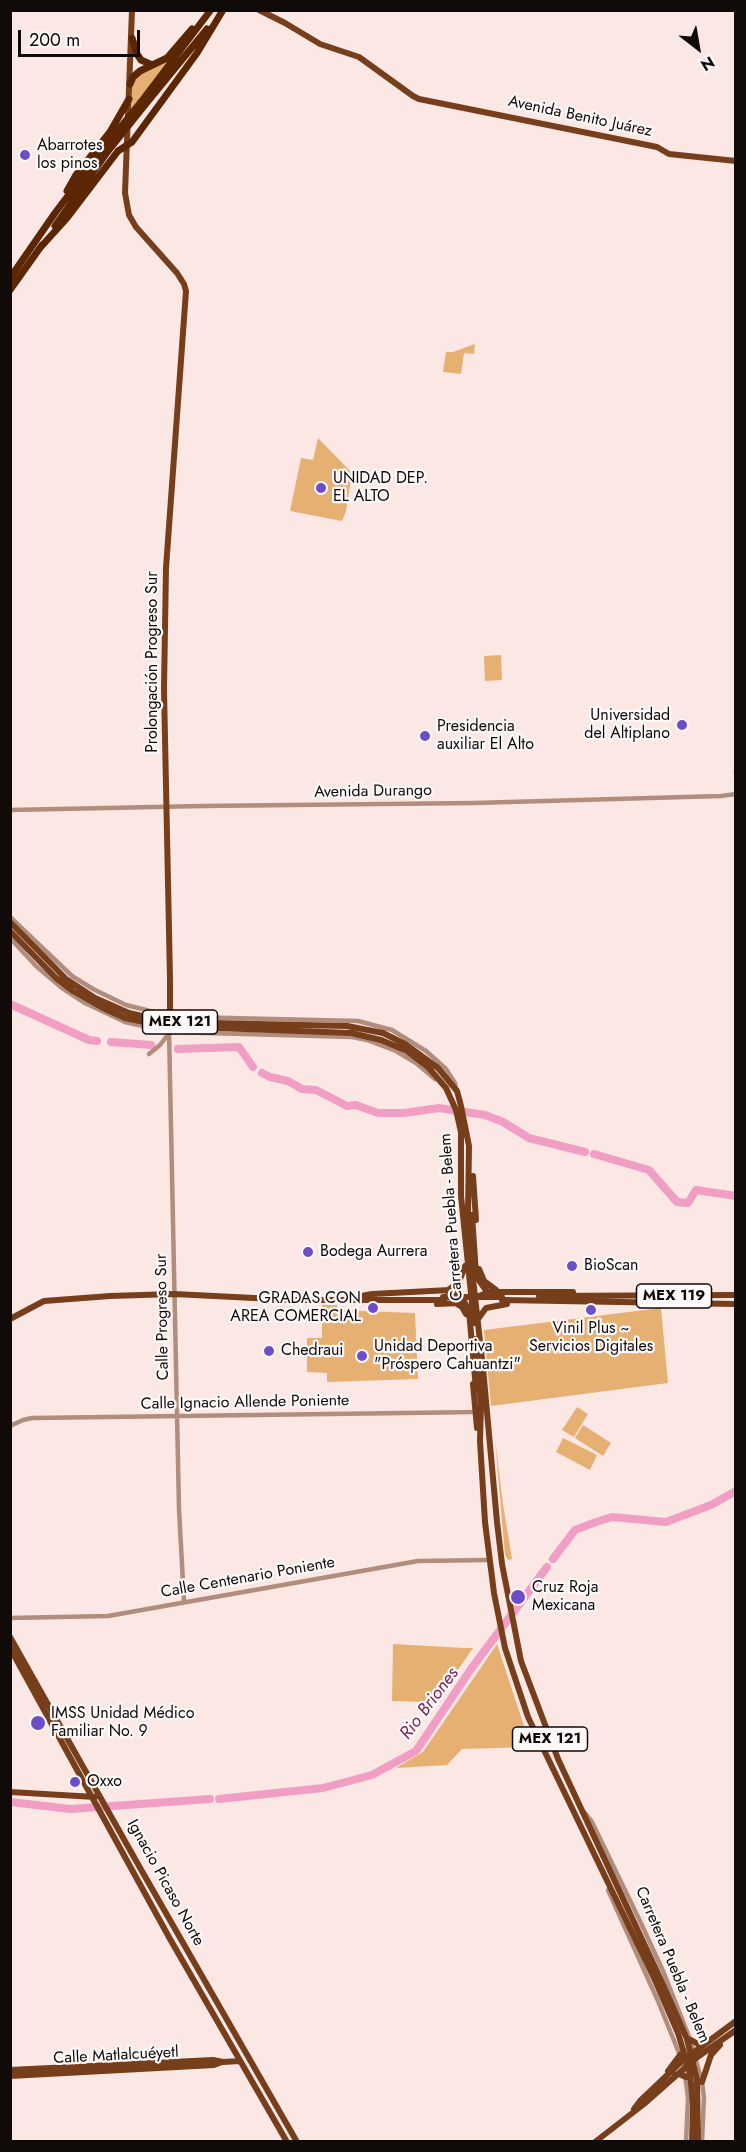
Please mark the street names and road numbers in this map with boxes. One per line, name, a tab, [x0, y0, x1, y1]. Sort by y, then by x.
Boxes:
street label: Avenida Benito Juárez	[506, 92, 654, 142]
street label: Prolongación Progreso Sur	[143, 571, 163, 753]
street label: Avenida Durango	[314, 781, 432, 803]
road number: MEX 121	[142, 1010, 218, 1034]
street label: Carretera Puebla - Belem	[437, 1133, 467, 1301]
street label: Calle Progreso Sur	[152, 1253, 174, 1381]
road number: MEX 119	[636, 1284, 712, 1308]
street label: Calle Ignacio Allende Poniente	[141, 1392, 349, 1414]
street label: Calle Centenario Poniente	[160, 1553, 336, 1603]
road number: MEX 121	[512, 1727, 588, 1751]
street label: Ignacio Picaso Norte	[122, 1816, 208, 1950]
street label: Carretera Puebla - Belem	[630, 1884, 714, 2046]
street label: Calle Matlalcuéyetl	[53, 2043, 179, 2069]

